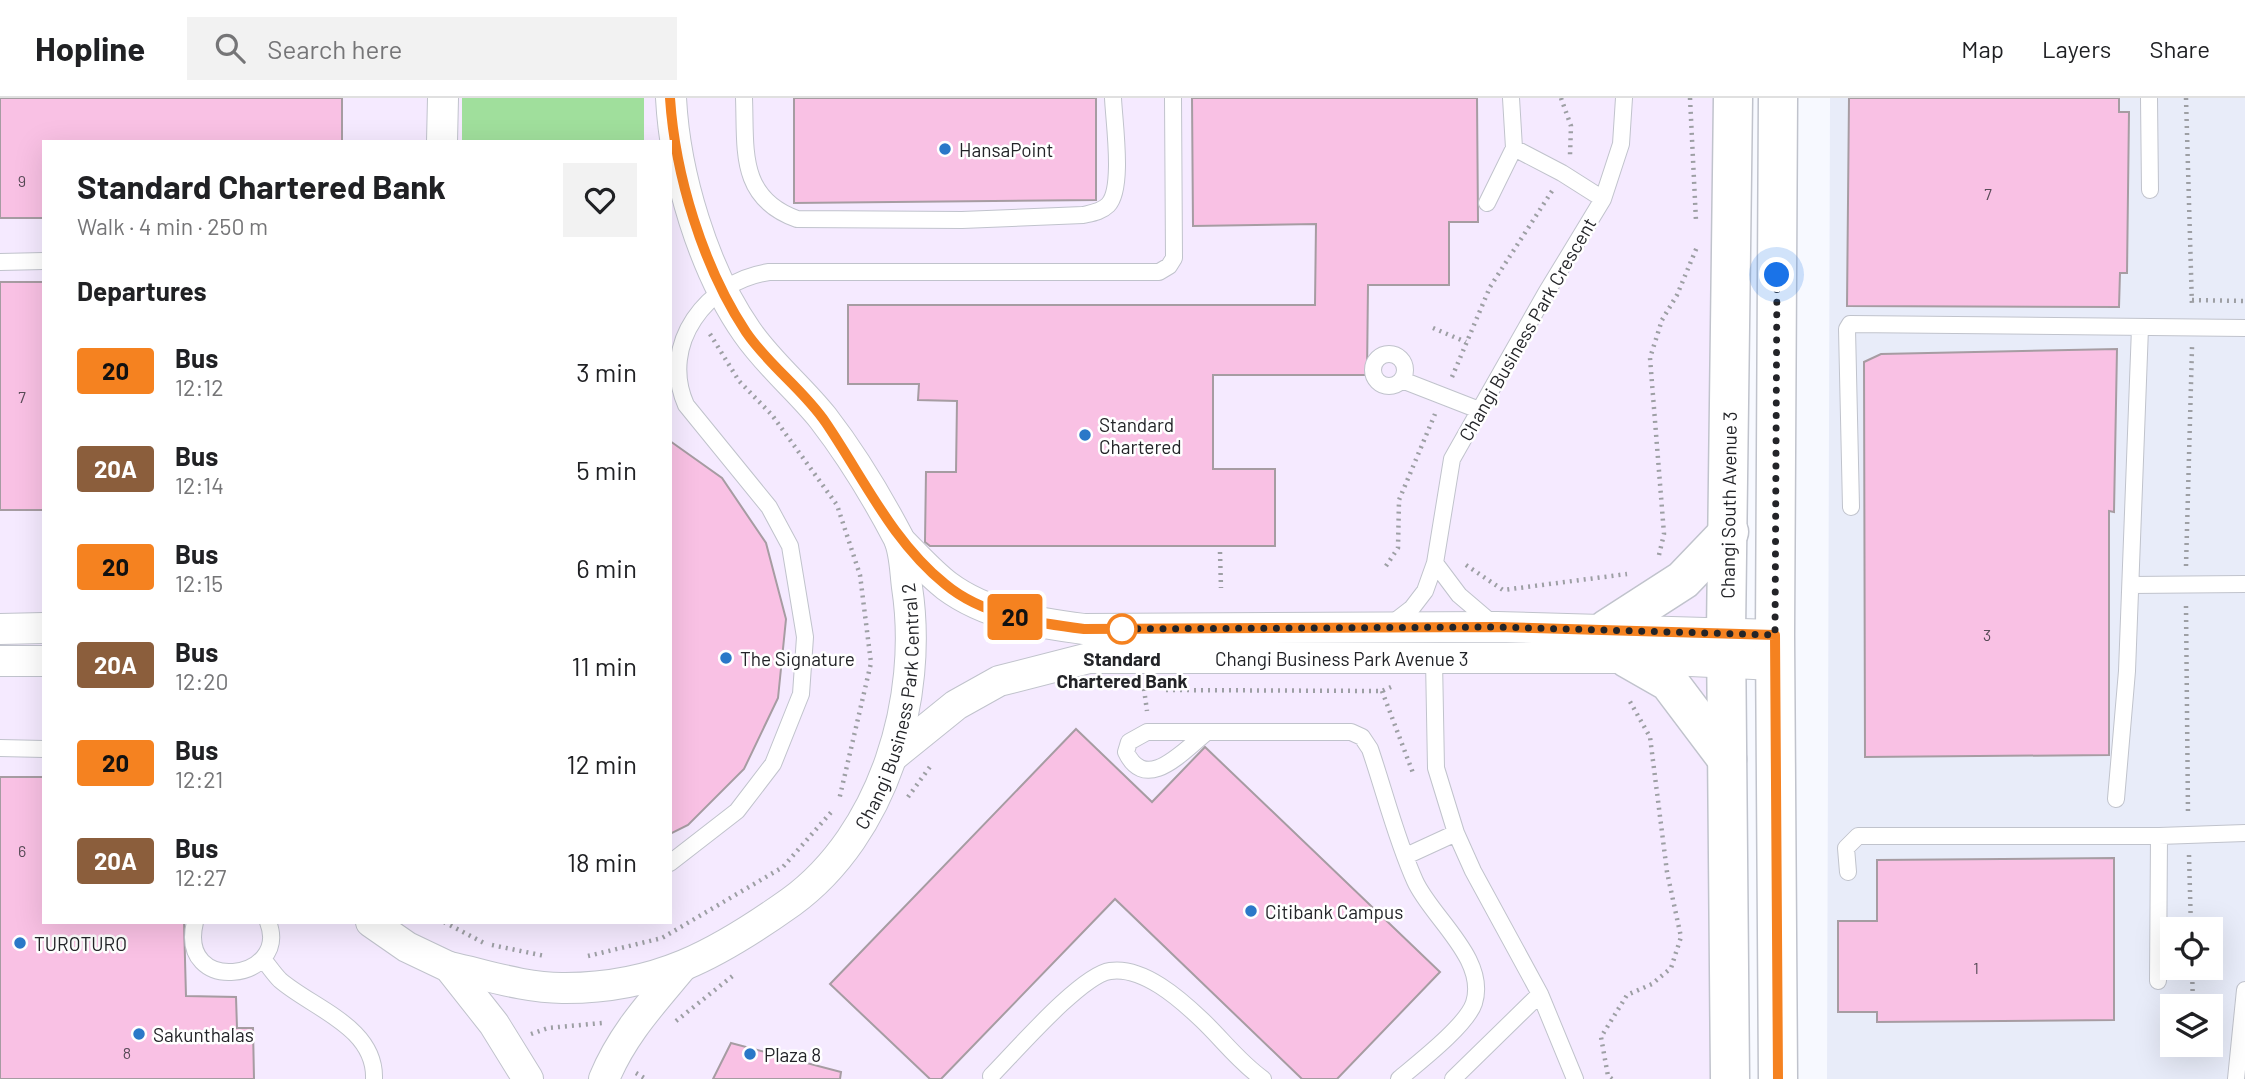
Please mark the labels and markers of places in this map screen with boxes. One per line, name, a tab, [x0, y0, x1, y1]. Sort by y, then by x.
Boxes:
place label: HansaPoint	[959, 138, 1054, 161]
marker: HansaPoint	[937, 141, 953, 157]
place label: Standard Chartered	[1099, 413, 1182, 458]
marker: Standard Chartered	[1077, 427, 1093, 443]
marker: Standard Chartered Bank	[1107, 614, 1137, 644]
place label: The Signature	[740, 647, 855, 670]
place label: Standard Chartered Bank	[1056, 647, 1188, 692]
marker: The Signature	[718, 650, 734, 666]
place label: Citibank Campus	[1265, 900, 1403, 923]
marker: Citibank Campus	[1243, 903, 1259, 919]
place label: TUROTURO	[34, 932, 127, 955]
marker: TUROTURO	[12, 935, 28, 951]
place label: Sakunthalas	[153, 1023, 254, 1046]
marker: Sakunthalas	[131, 1026, 147, 1042]
place label: Plaza 8	[764, 1043, 821, 1066]
marker: Plaza 8	[742, 1046, 758, 1062]

